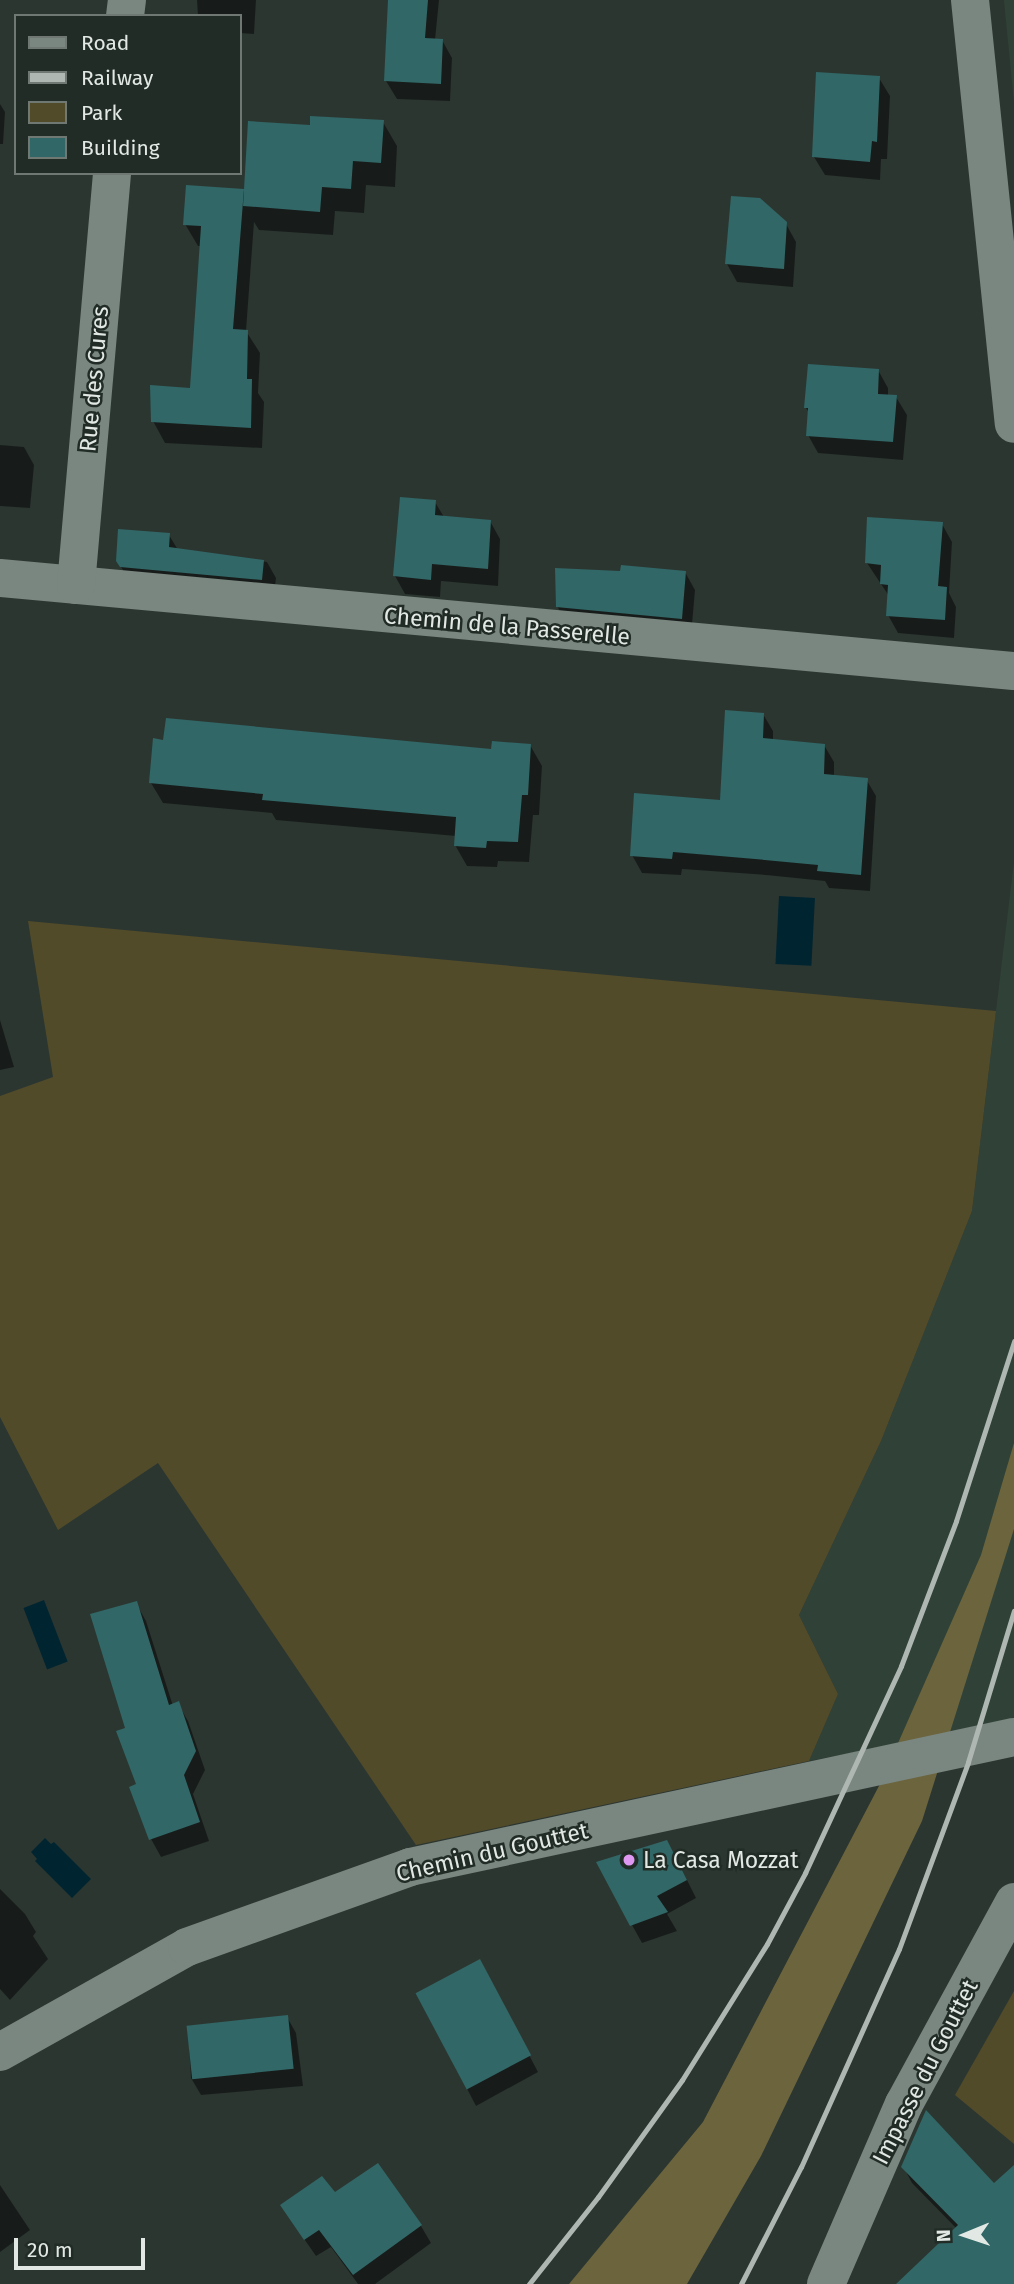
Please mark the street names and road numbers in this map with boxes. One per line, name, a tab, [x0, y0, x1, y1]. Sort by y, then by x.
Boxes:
street label: Rue des Cures	[74, 305, 114, 453]
street label: Chemin de la Passerelle	[383, 601, 631, 651]
street label: Chemin du Gouttet	[393, 1816, 591, 1888]
street label: Impasse du Gouttet	[866, 1975, 984, 2169]

